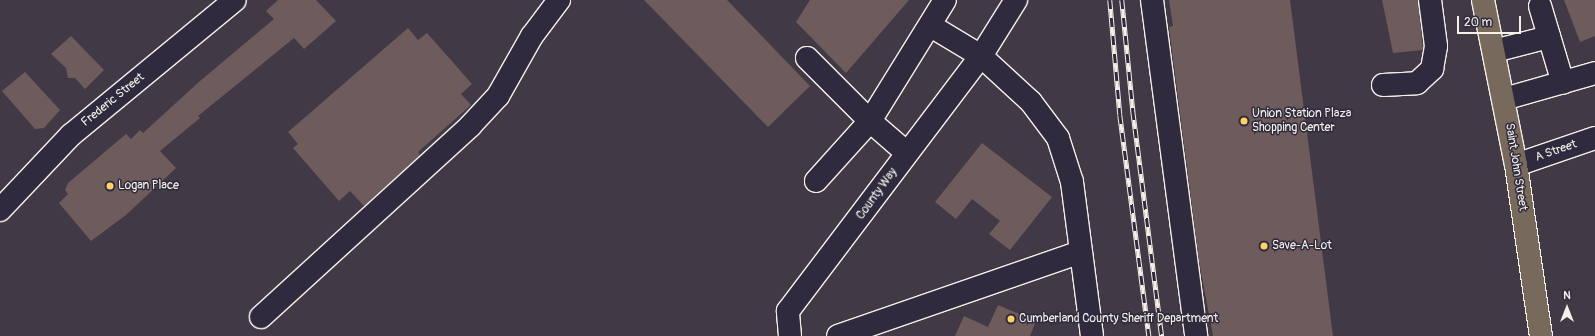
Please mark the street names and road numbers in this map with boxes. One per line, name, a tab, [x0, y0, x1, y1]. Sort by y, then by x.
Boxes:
street label: Frederic Street	[79, 70, 147, 130]
street label: Saint John Street	[1502, 122, 1530, 212]
street label: A Street	[1533, 137, 1579, 165]
street label: County Way	[854, 165, 900, 223]

